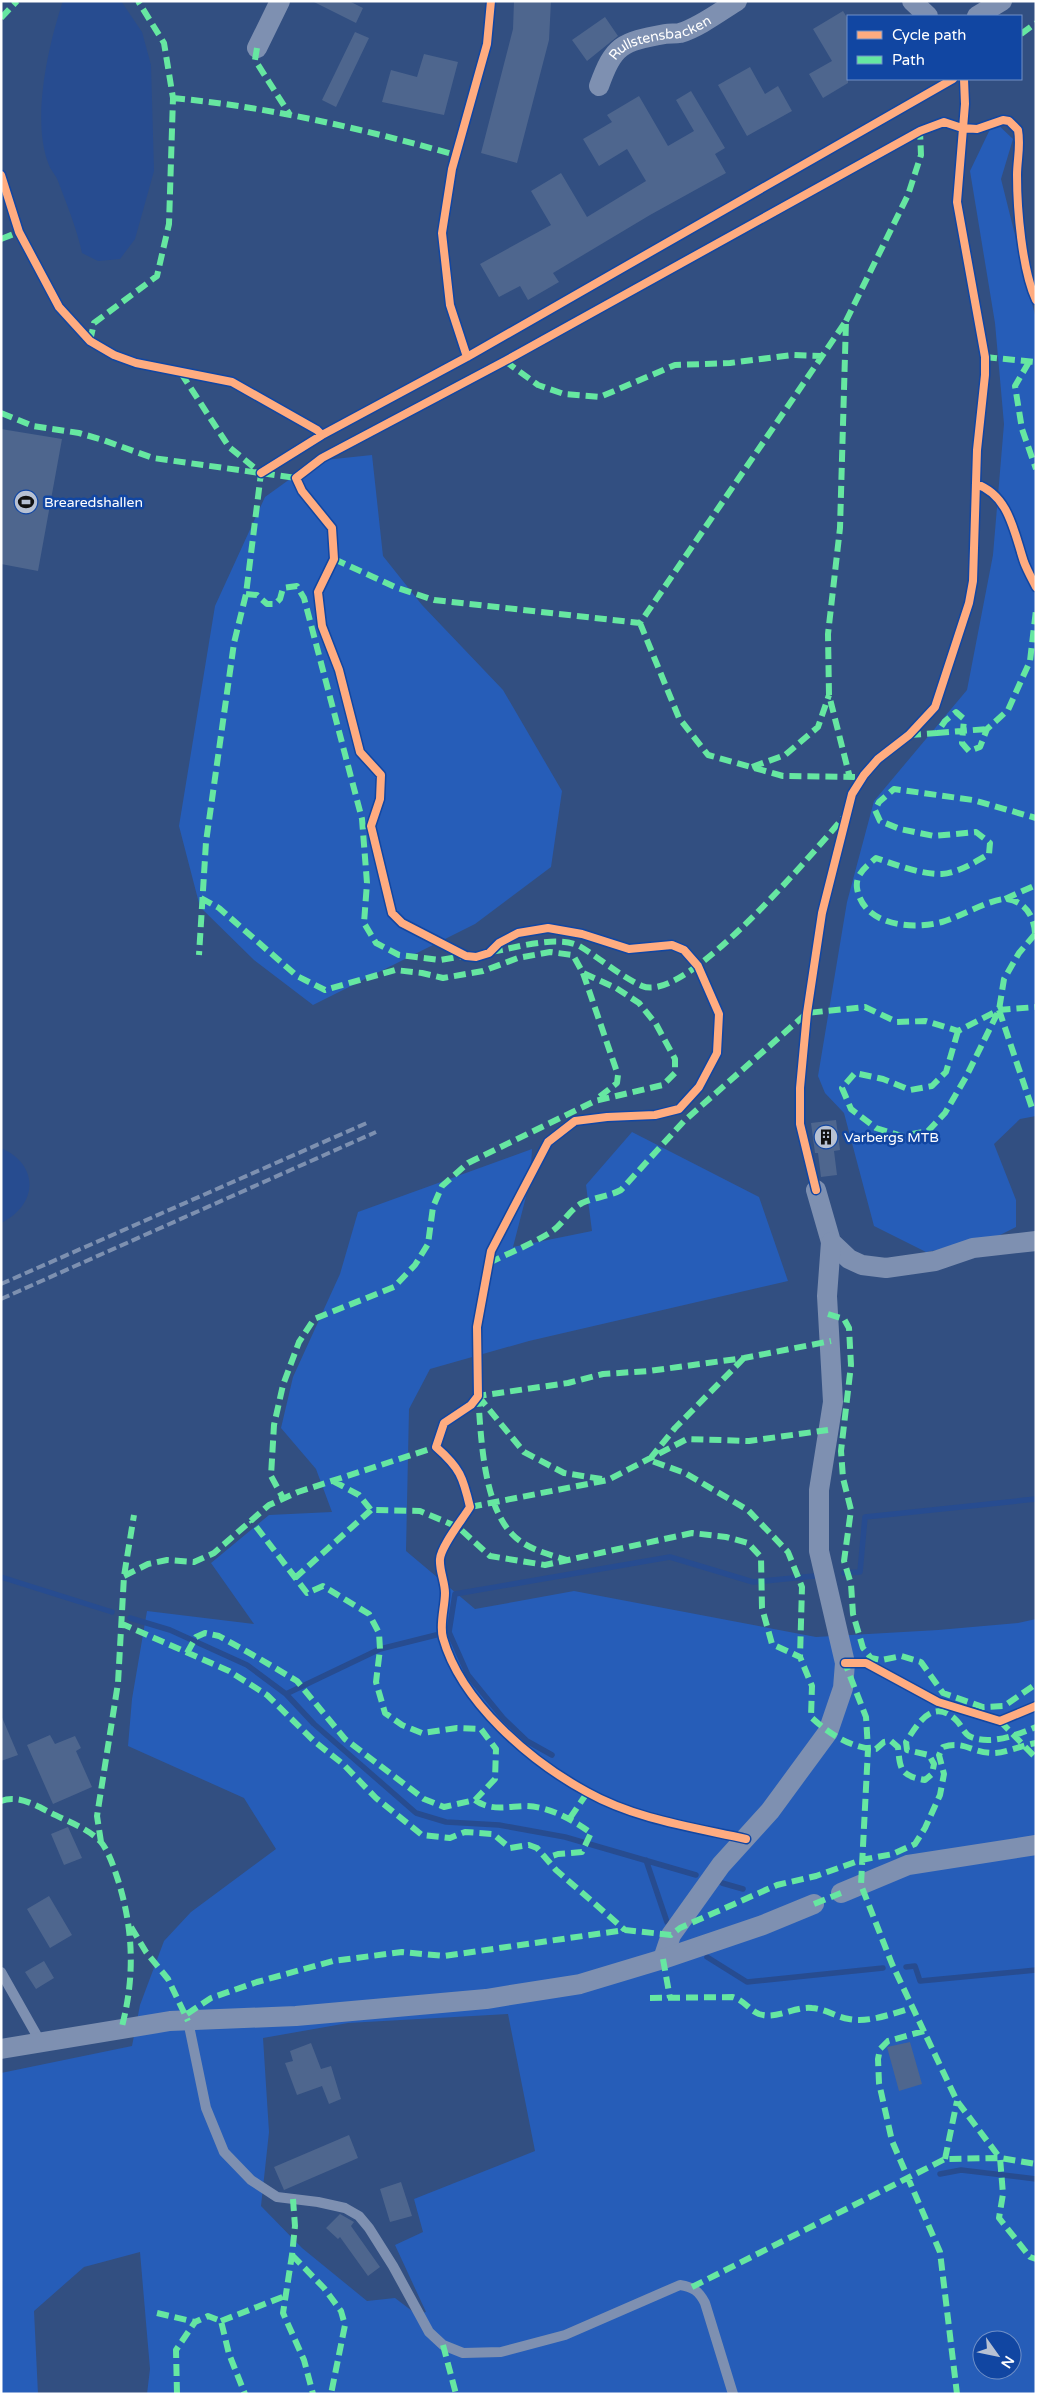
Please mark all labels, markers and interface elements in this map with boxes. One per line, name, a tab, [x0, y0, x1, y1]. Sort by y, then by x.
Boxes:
street label: Rullstensbacken	[605, 12, 714, 64]
legend	[847, 15, 1022, 80]
text: Cycle path	[892, 26, 966, 44]
text: Path	[892, 51, 925, 69]
sports icon: Brearedshallen	[13, 489, 39, 515]
place label: Brearedshallen	[44, 494, 143, 511]
building icon: Varbergs MTB	[813, 1124, 839, 1150]
place label: Varbergs MTB	[844, 1129, 939, 1146]
north arrow	[972, 2330, 1022, 2380]
text: N	[997, 2352, 1018, 2371]

